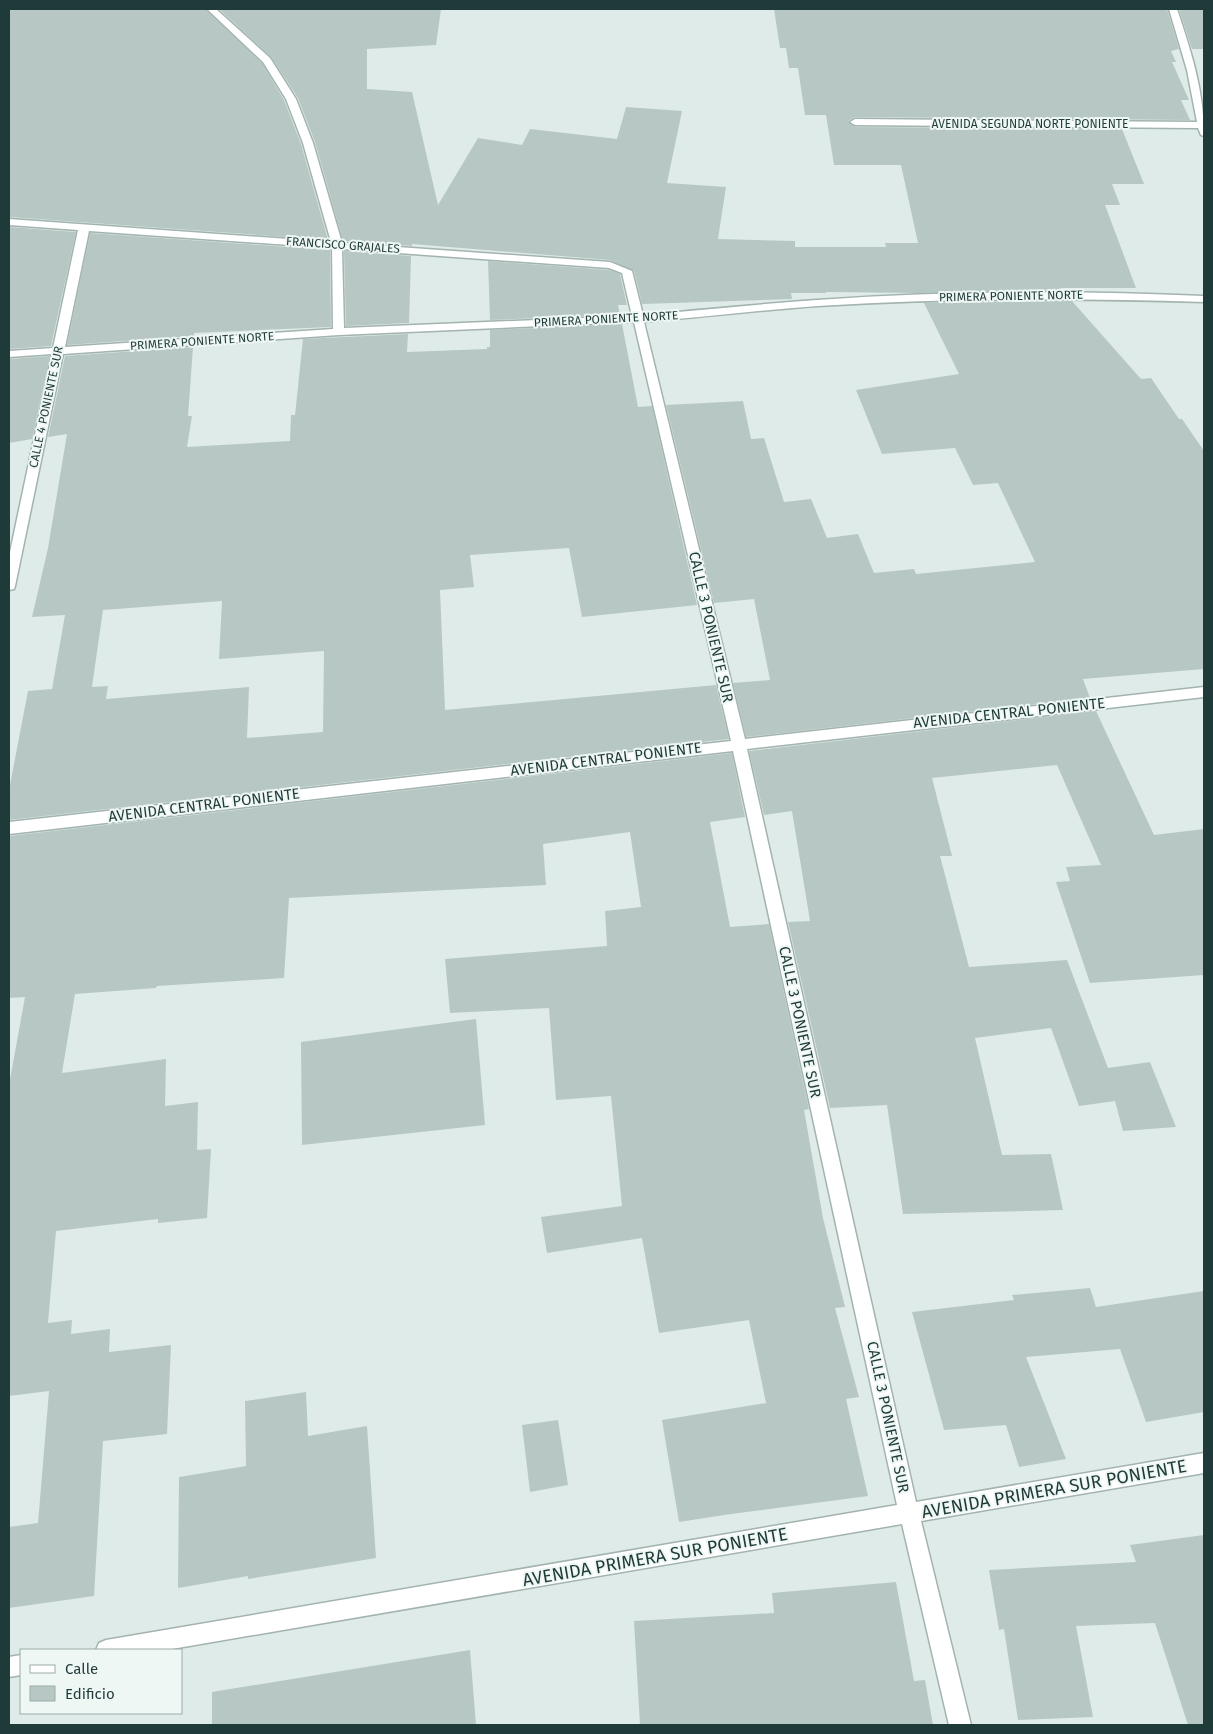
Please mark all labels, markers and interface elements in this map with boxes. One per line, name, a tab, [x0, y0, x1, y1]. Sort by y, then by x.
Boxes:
street label: AVENIDA SEGUNDA NORTE PONIENTE	[932, 117, 1128, 131]
street label: FRANCISCO GRAJALES	[286, 234, 401, 256]
street label: PRIMERA PONIENTE NORTE	[939, 288, 1083, 304]
street label: PRIMERA PONIENTE NORTE	[534, 308, 678, 330]
street label: PRIMERA PONIENTE NORTE	[129, 329, 275, 353]
street label: CALLE 4 PONIENTE SUR	[26, 345, 66, 469]
street label: CALLE 3 PONIENTE SUR	[685, 550, 737, 704]
street label: AVENIDA CENTRAL PONIENTE	[912, 694, 1106, 732]
street label: AVENIDA CENTRAL PONIENTE	[509, 738, 703, 780]
street label: AVENIDA CENTRAL PONIENTE	[107, 784, 301, 826]
street label: CALLE 3 PONIENTE SUR	[775, 945, 825, 1099]
street label: CALLE 3 PONIENTE SUR	[863, 1340, 913, 1494]
street label: AVENIDA PRIMERA SUR PONIENTE	[920, 1455, 1188, 1523]
street label: AVENIDA PRIMERA SUR PONIENTE	[521, 1523, 789, 1591]
legend	[20, 1649, 182, 1714]
text: Calle	[65, 1660, 98, 1678]
text: Edificio	[65, 1685, 115, 1703]

